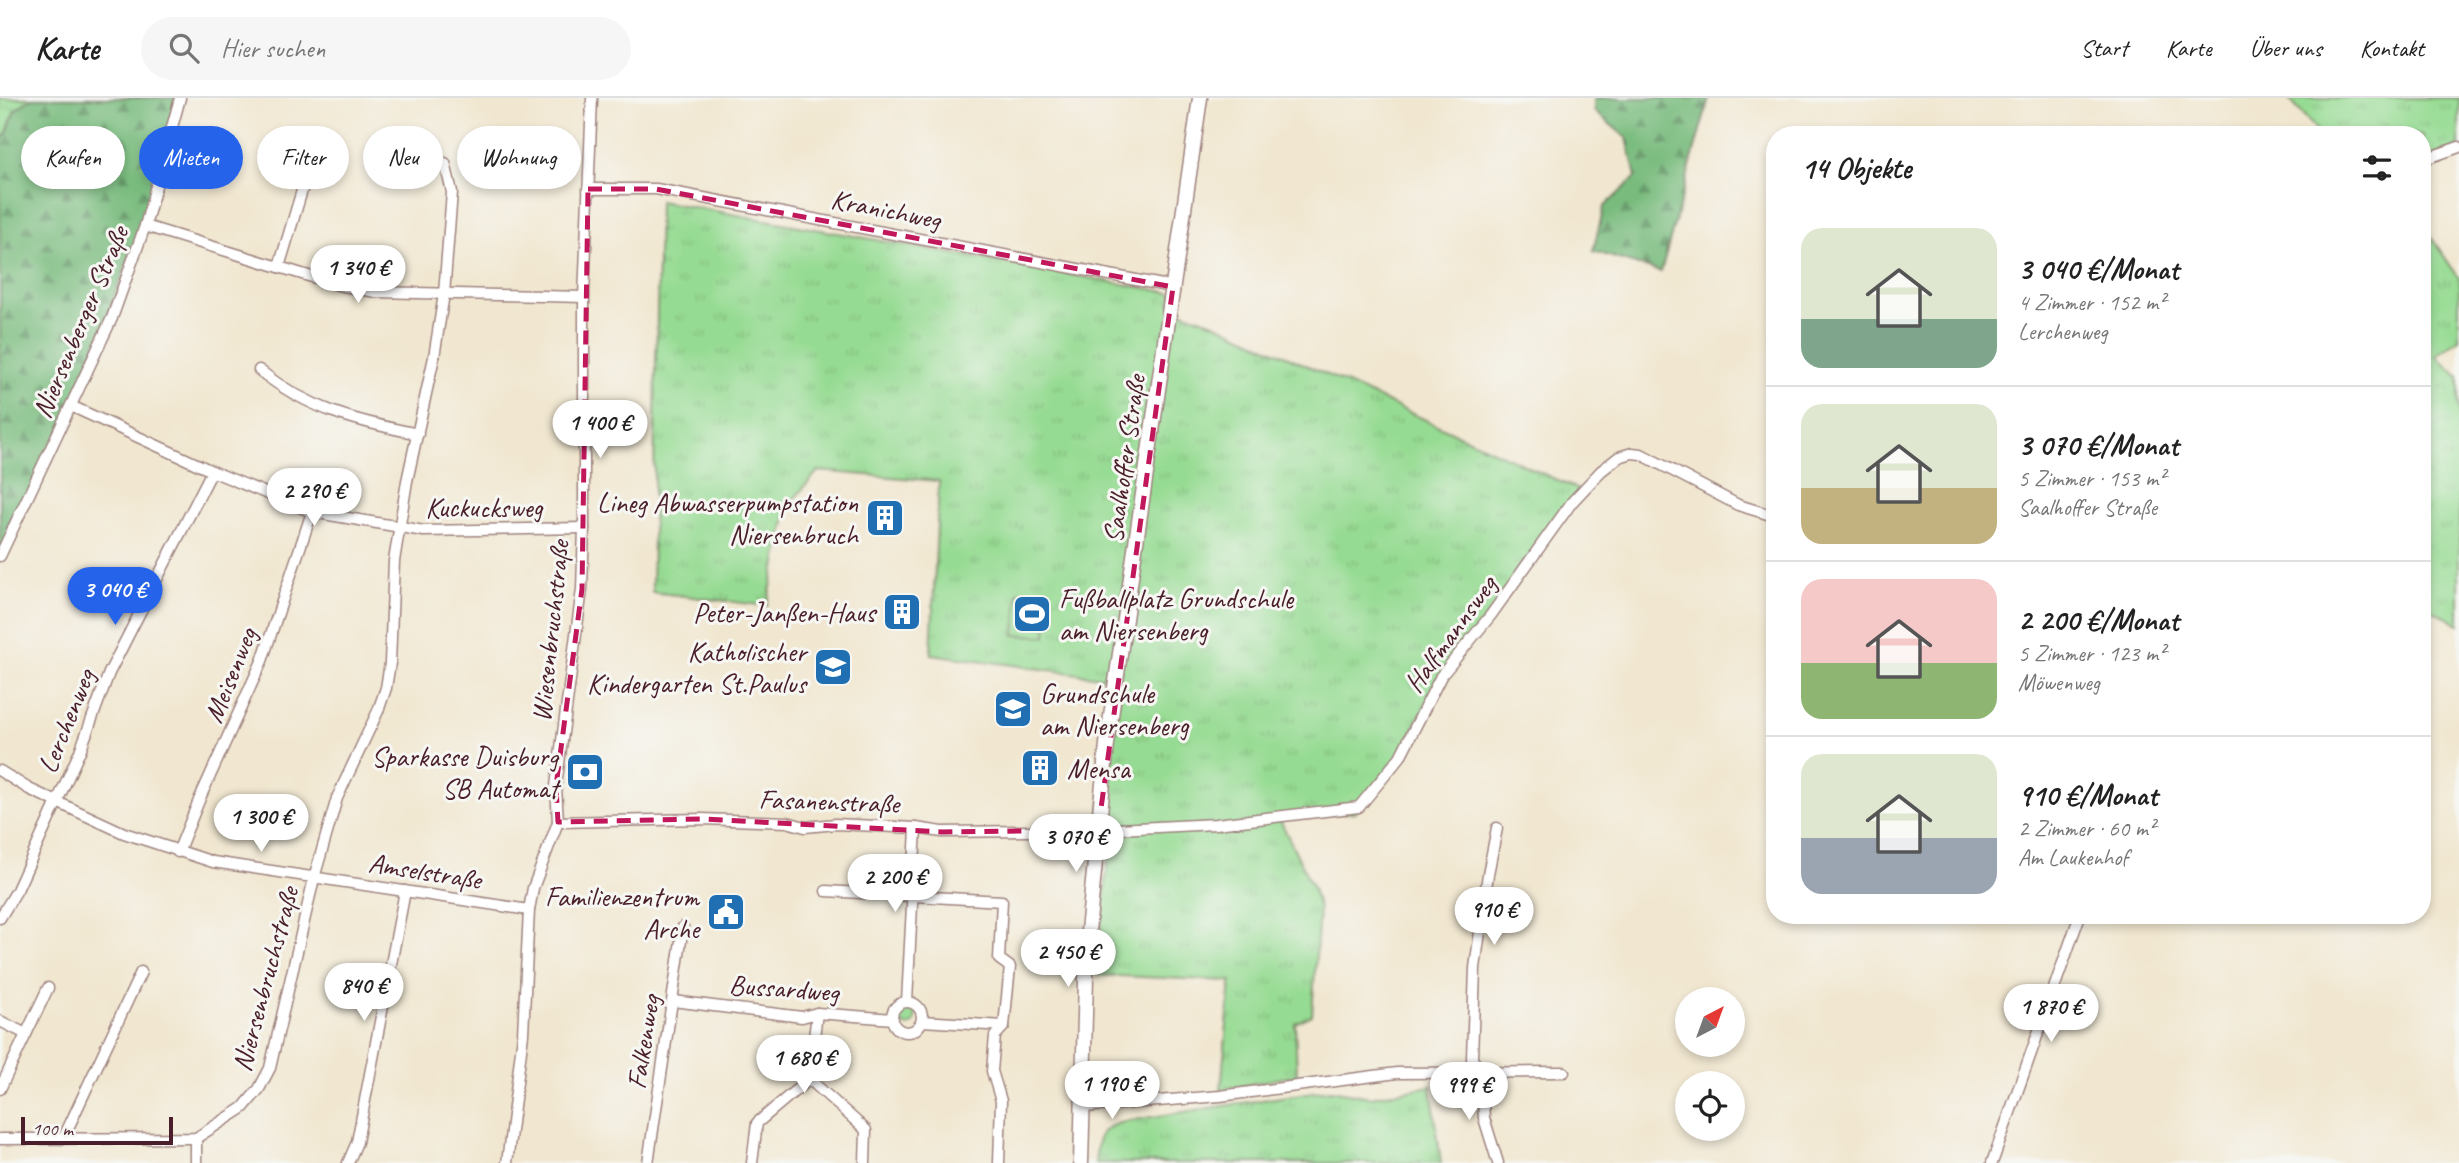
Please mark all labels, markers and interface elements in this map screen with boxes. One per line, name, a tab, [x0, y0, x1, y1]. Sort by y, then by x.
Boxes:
search box	[141, 17, 631, 80]
text: Karte	[35, 27, 99, 69]
icon: search	[165, 29, 203, 67]
text: Hier suchen	[221, 32, 325, 65]
text: Start	[2081, 33, 2128, 63]
text: Karte	[2166, 33, 2212, 63]
text: Über uns	[2250, 33, 2322, 63]
text: Kontakt	[2360, 33, 2424, 63]
chip: Kaufen	[21, 126, 125, 189]
chip: Mieten	[139, 126, 243, 189]
chip: Filter	[257, 126, 349, 189]
chip: Neu	[363, 126, 443, 189]
chip: Wohnung	[457, 126, 581, 189]
text: 14 Objekte	[1801, 149, 1911, 187]
icon: filters	[2358, 149, 2396, 187]
street label: Kranichweg	[828, 181, 946, 237]
street label: Niersenberger Straße	[24, 219, 137, 423]
pin: 1 340 €	[293, 246, 423, 305]
text: 3 040 €/Monat	[2018, 250, 2179, 288]
text: 1 340 €	[327, 253, 389, 282]
icon: home	[1857, 256, 1941, 340]
text: 4 Zimmer · 152 m²	[2018, 288, 2165, 317]
text: Lerchenweg	[2018, 317, 2107, 346]
street label: Saalhoffer Straße	[1095, 371, 1153, 545]
pin: 1 400 €	[535, 400, 665, 460]
text: 1 400 €	[569, 408, 631, 437]
text: 3 070 €/Monat	[2018, 426, 2179, 464]
icon: home	[1857, 432, 1941, 516]
text: 5 Zimmer · 153 m²	[2018, 464, 2165, 493]
pin: 2 290 €	[249, 468, 379, 528]
text: 2 290 €	[283, 476, 345, 505]
place label: Lineg Abwasserpumpstation Niersenbruch	[597, 485, 860, 552]
street label: Kuckucksweg	[426, 490, 543, 525]
text: Saalhoffer Straße	[2018, 493, 2157, 522]
building icon: Lineg Abwasserpumpstation Niersenbruch	[864, 497, 906, 539]
street label: Wiesenbruchstraße	[523, 537, 577, 723]
street label: Halfmannsweg	[1396, 567, 1505, 699]
pin: 3 040 €	[50, 568, 180, 627]
text: 3 040 €	[84, 575, 146, 604]
place label: Fußballplatz Grundschule am Niersenberg	[1059, 581, 1295, 648]
building icon: Peter-Janßen-Haus	[881, 591, 923, 633]
sports icon: Fußballplatz Grundschule am Niersenberg	[1011, 593, 1053, 635]
place label: Peter-Janßen-Haus	[693, 595, 877, 630]
text: 2 200 €/Monat	[2018, 601, 2179, 639]
icon: home	[1857, 607, 1941, 691]
street label: Meisenweg	[195, 621, 265, 728]
place label: Katholischer Kindergarten St.Paulus	[587, 634, 809, 701]
text: 5 Zimmer · 123 m²	[2018, 639, 2165, 668]
school or university icon: Katholischer Kindergarten St.Paulus	[812, 646, 854, 688]
street label: Lerchenweg	[29, 662, 103, 778]
text: Möwenweg	[2018, 668, 2100, 697]
place label: Grundschule am Niersenberg	[1040, 676, 1189, 743]
school or university icon: Grundschule am Niersenberg	[992, 688, 1034, 730]
place label: Sparkasse Duisburg SB Automat	[371, 739, 562, 806]
building icon: Mensa	[1019, 747, 1061, 789]
bank icon: Sparkasse Duisburg SB Automat	[564, 751, 606, 793]
place label: Mensa	[1067, 751, 1131, 786]
text: 910 €/Monat	[2018, 776, 2158, 814]
street label: Fasanenstraße	[758, 781, 902, 821]
icon: home	[1857, 782, 1941, 866]
pin: 1 300 €	[196, 794, 326, 854]
text: 1 300 €	[230, 802, 292, 831]
pin: 3 070 €	[1011, 814, 1141, 874]
text: 2 Zimmer · 60 m²	[2018, 814, 2155, 843]
text: 3 070 €	[1045, 822, 1107, 851]
text: Am Laukenhof	[2018, 843, 2128, 872]
street label: Amselstraße	[366, 845, 486, 897]
pin: 2 200 €	[830, 854, 960, 914]
text: 2 200 €	[864, 862, 926, 891]
place label: Familienzentrum Arche	[545, 879, 701, 946]
street label: Niersenbruchstraße	[224, 881, 307, 1075]
pin: 910 €	[1445, 888, 1543, 947]
public building icon: Familienzentrum Arche	[705, 891, 747, 933]
text: 910 €	[1471, 895, 1517, 924]
pin: 2 450 €	[1003, 930, 1133, 989]
text: 2 450 €	[1037, 937, 1099, 966]
pin: 840 €	[315, 964, 413, 1023]
street label: Bussardweg	[728, 967, 842, 1009]
text: 840 €	[341, 971, 387, 1000]
pin: 1 870 €	[1986, 984, 2116, 1044]
north arrow	[1675, 987, 1745, 1057]
map controls	[1675, 987, 1745, 1141]
street label: Falkenweg	[618, 991, 668, 1091]
text: 1 870 €	[2020, 992, 2082, 1021]
pin: 1 680 €	[739, 1035, 869, 1095]
text: 1 680 €	[772, 1043, 836, 1072]
pin: 1 190 €	[1047, 1062, 1177, 1121]
pin: 999 €	[1420, 1062, 1518, 1122]
text: 1 190 €	[1081, 1069, 1143, 1098]
text: 999 €	[1446, 1070, 1492, 1099]
button: locate	[1675, 1071, 1745, 1141]
scale bar	[21, 1114, 173, 1146]
text: 100 m	[32, 1117, 73, 1141]

